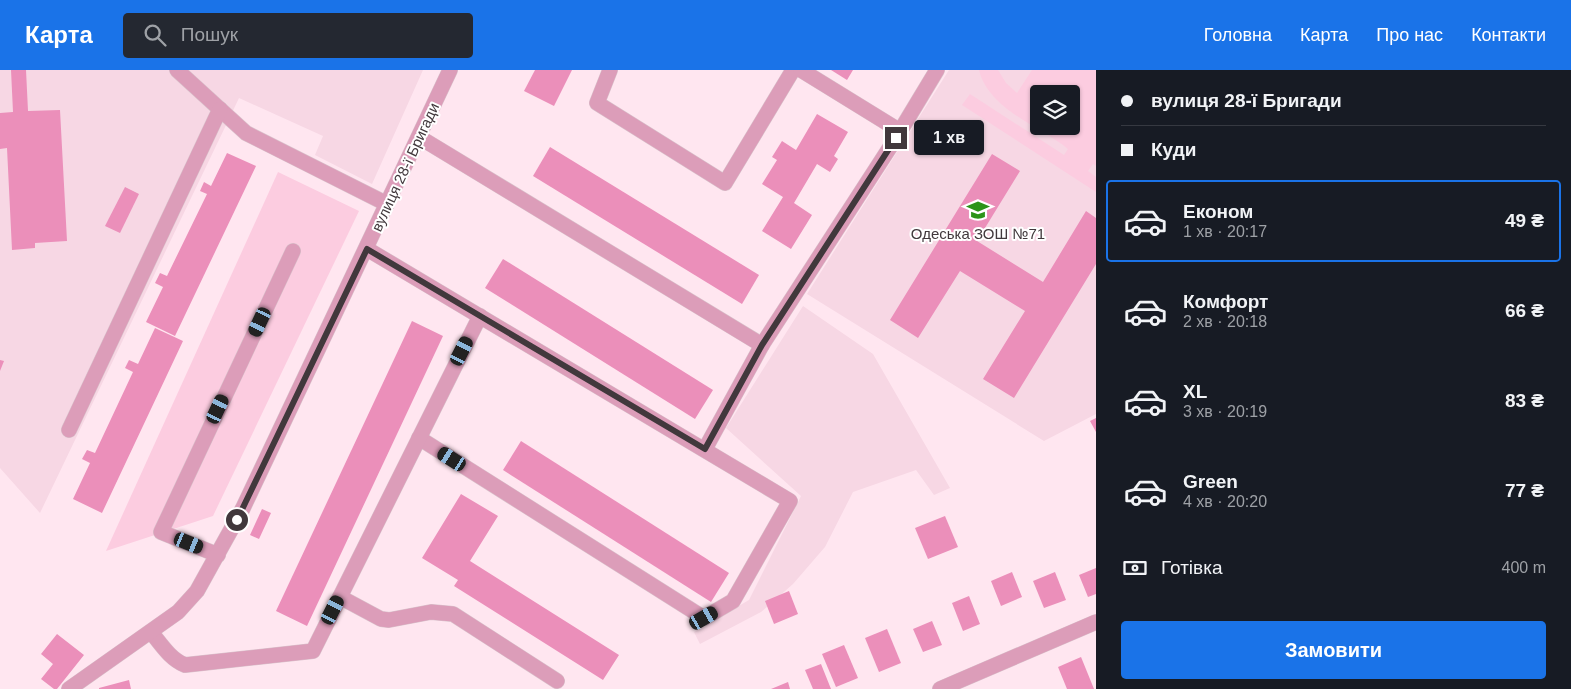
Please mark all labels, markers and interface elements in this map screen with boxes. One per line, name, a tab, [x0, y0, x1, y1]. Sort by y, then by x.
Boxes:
search box	[123, 13, 473, 58]
text: Карта	[25, 21, 93, 48]
icon: search	[141, 21, 169, 49]
text: Пошук	[181, 24, 238, 45]
text: Головна	[1204, 25, 1272, 45]
text: Карта	[1300, 25, 1348, 45]
text: Про нас	[1376, 25, 1443, 45]
text: Контакти	[1471, 25, 1546, 45]
map controls	[1030, 85, 1080, 135]
button: layers	[1030, 85, 1080, 135]
text: вулиця 28-ї Бригади	[1151, 90, 1342, 111]
street label: вулиця 28-ї Бригади	[368, 100, 442, 234]
callout: 1 хв	[914, 120, 984, 156]
route end	[885, 127, 907, 149]
text: 1 хв	[933, 129, 965, 146]
text: Куди	[1151, 139, 1196, 160]
school or university icon: Одеська ЗОШ №71	[965, 197, 991, 223]
icon: car	[1123, 199, 1168, 244]
text: Економ	[1183, 201, 1253, 222]
text: 49 ₴	[1505, 210, 1544, 231]
text: 1 хв · 20:17	[1183, 223, 1267, 240]
place label: Одеська ЗОШ №71	[911, 225, 1045, 242]
icon: car	[1123, 289, 1168, 334]
text: Комфорт	[1183, 291, 1268, 312]
text: 66 ₴	[1505, 300, 1544, 321]
car	[246, 305, 273, 339]
text: 2 хв · 20:18	[1183, 313, 1267, 330]
car	[448, 334, 475, 368]
icon: car	[1123, 379, 1168, 424]
text: XL	[1183, 381, 1207, 402]
text: 83 ₴	[1505, 390, 1544, 411]
car	[204, 392, 231, 426]
text: 3 хв · 20:19	[1183, 403, 1267, 420]
car	[435, 445, 468, 473]
icon: car	[1123, 469, 1168, 514]
text: Green	[1183, 471, 1238, 492]
text: 77 ₴	[1505, 480, 1544, 501]
text: 4 хв · 20:20	[1183, 493, 1267, 510]
route start	[226, 509, 248, 531]
car	[172, 530, 205, 556]
icon: cash	[1121, 554, 1149, 582]
text: Готівка	[1161, 557, 1222, 578]
text: 400 m	[1502, 559, 1546, 576]
car	[319, 593, 346, 627]
car	[687, 604, 720, 632]
button: Замовити	[1121, 621, 1546, 679]

